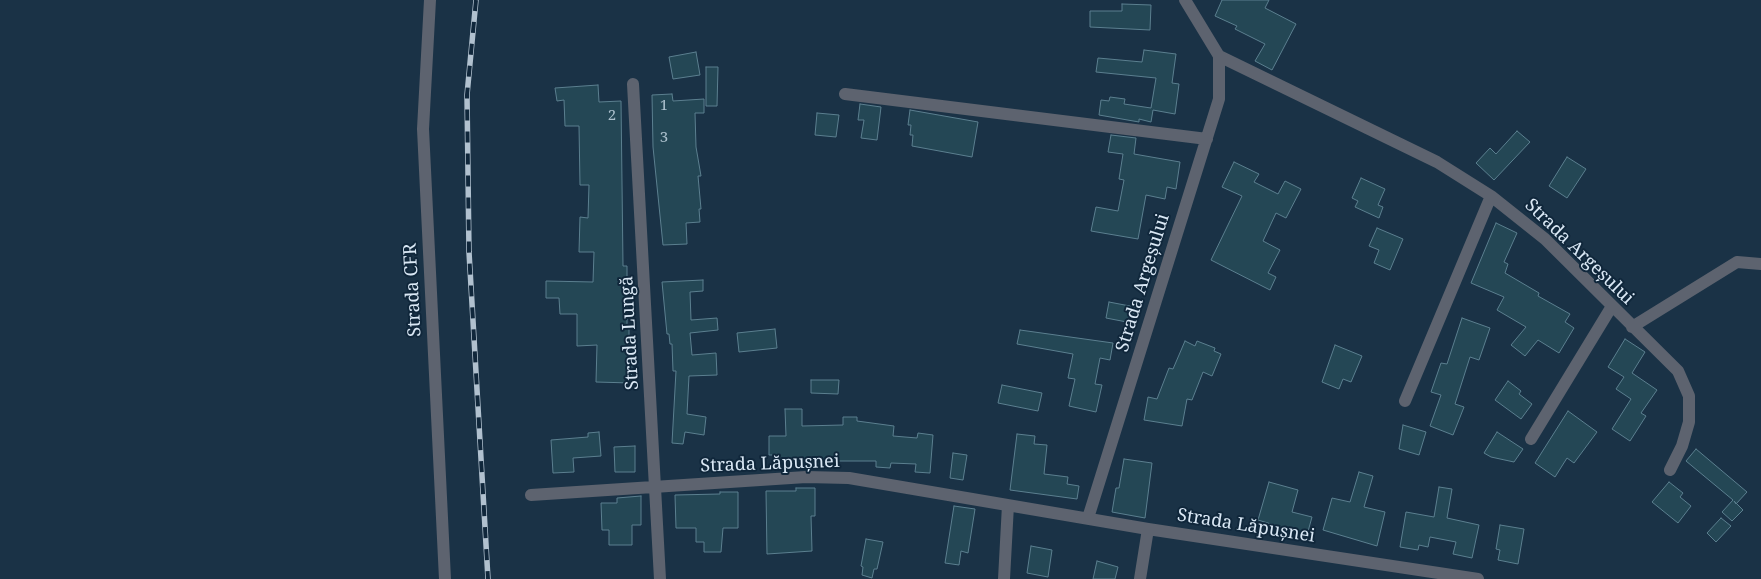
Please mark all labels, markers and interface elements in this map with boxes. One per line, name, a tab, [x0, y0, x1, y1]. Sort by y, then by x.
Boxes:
house number: 1	[660, 97, 668, 115]
house number: 2	[608, 107, 616, 125]
house number: 3	[660, 129, 668, 147]
street label: Strada Argeșului	[1520, 195, 1638, 309]
street label: Strada Argeșului	[1112, 211, 1174, 355]
street label: Strada CFR	[400, 243, 426, 337]
street label: Strada Lungă	[616, 275, 644, 391]
street label: Strada Lăpușnei	[700, 451, 840, 477]
street label: Strada Lăpușnei	[1176, 504, 1316, 548]

